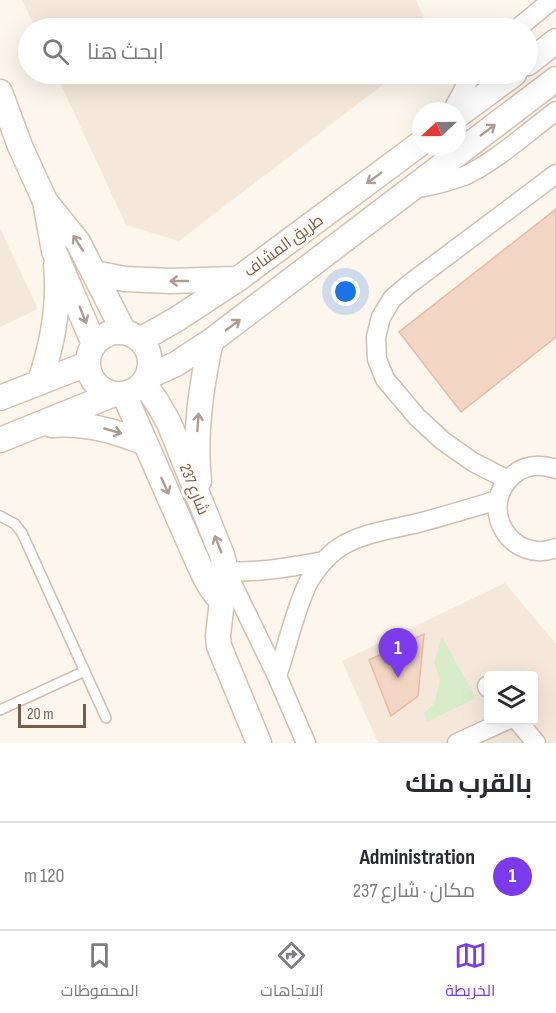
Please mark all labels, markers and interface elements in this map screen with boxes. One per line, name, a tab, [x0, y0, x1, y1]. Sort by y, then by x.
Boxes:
search box	[18, 18, 538, 84]
icon: search	[39, 35, 72, 68]
text: ابحث هنا	[87, 39, 164, 66]
north arrow	[412, 102, 466, 156]
one-way arrow	[480, 124, 496, 137]
one-way arrow	[366, 172, 382, 184]
street label: طريق المشاف	[240, 211, 327, 281]
one-way arrow	[71, 235, 83, 252]
one-way arrow	[170, 275, 190, 287]
your location	[331, 277, 360, 306]
one-way arrow	[78, 305, 89, 324]
one-way arrow	[225, 319, 241, 332]
one-way arrow	[193, 413, 204, 433]
one-way arrow	[103, 426, 122, 438]
street label: شارع 237	[174, 461, 212, 518]
one-way arrow	[159, 477, 171, 495]
one-way arrow	[212, 536, 223, 554]
pin: 1	[378, 628, 418, 678]
map controls	[484, 671, 538, 725]
button: layers	[484, 671, 538, 725]
scale bar	[18, 701, 86, 728]
text: 20 m	[27, 705, 54, 724]
text: بالقرب منك	[405, 769, 532, 800]
text: Administration	[360, 844, 475, 871]
text: 120 m	[24, 864, 64, 888]
text: 1	[509, 864, 516, 888]
text: مكان · شارع 237	[353, 879, 475, 903]
tab: المحفوظات	[61, 939, 139, 1005]
tab: الاتجاهات	[260, 939, 324, 1005]
tab: الخريطة	[445, 939, 495, 1005]

